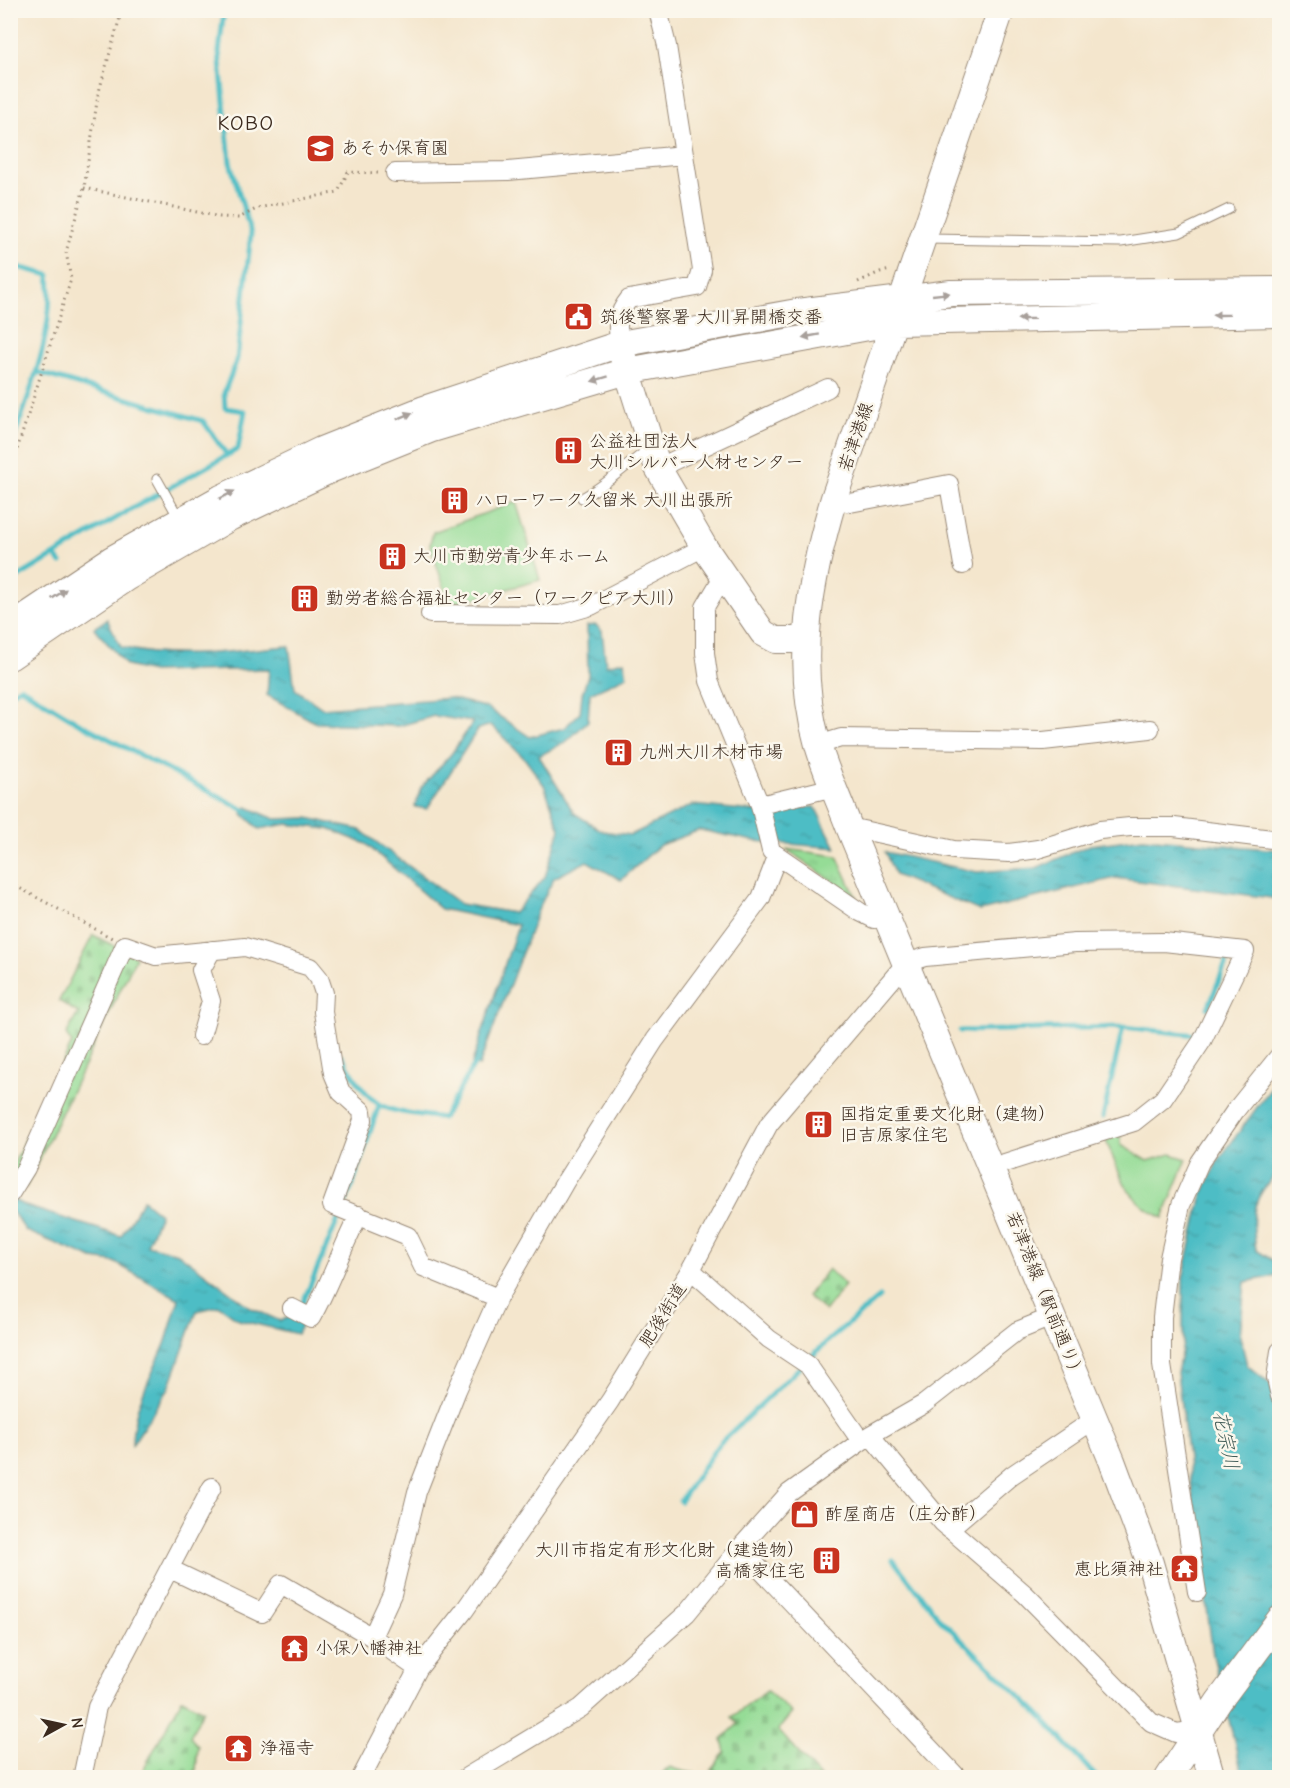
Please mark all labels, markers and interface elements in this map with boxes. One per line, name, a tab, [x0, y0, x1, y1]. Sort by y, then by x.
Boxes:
district label: KOBO	[218, 111, 274, 135]
school or university icon: あそか保育園	[304, 132, 336, 164]
place label: あそか保育園	[341, 138, 449, 159]
one-way arrow	[932, 290, 951, 299]
public building icon: 筑後警察署 大川昇開橋交番	[563, 301, 595, 333]
place label: 筑後警察署 大川昇開橋交番	[600, 307, 822, 328]
one-way arrow	[1212, 311, 1231, 320]
one-way arrow	[1017, 314, 1036, 324]
one-way arrow	[802, 332, 821, 341]
one-way arrow	[591, 375, 609, 384]
street label: 若津港線	[834, 400, 878, 474]
one-way arrow	[396, 411, 414, 420]
place label: 公益社団法人 大川シルバー人材センター	[589, 431, 803, 473]
building icon: 公益社団法人 大川シルバー人材センター	[552, 435, 584, 467]
building icon: ハローワーク久留米 大川出張所	[438, 484, 470, 516]
place label: ハローワーク久留米 大川出張所	[475, 490, 733, 511]
one-way arrow	[218, 491, 236, 501]
building icon: 大川市勤労青少年ホーム	[376, 540, 408, 572]
place label: 大川市勤労青少年ホーム	[413, 546, 610, 567]
building icon: 勤労者総合福祉センター（ワークピア大川）	[289, 582, 321, 614]
one-way arrow	[50, 588, 67, 599]
place label: 勤労者総合福祉センター（ワークピア大川）	[326, 588, 685, 609]
building icon: 九州大川木材市場	[602, 736, 634, 768]
place label: 九州大川木材市場	[639, 742, 783, 763]
place label: 国指定重要文化財（建物） 旧吉原家住宅	[840, 1104, 1056, 1146]
building icon: 国指定重要文化財（建物） 旧吉原家住宅	[803, 1108, 835, 1140]
street label: 若津港線（駅前通り）	[1002, 1209, 1088, 1383]
street label: 肥後街道	[635, 1279, 691, 1351]
water label: 花宗川	[1209, 1408, 1243, 1472]
shop icon: 酢屋商店（庄分酢）	[788, 1498, 820, 1530]
place label: 酢屋商店（庄分酢）	[825, 1504, 987, 1525]
place label: 大川市指定有形文化財（建造物） 高橋家住宅	[535, 1540, 805, 1582]
building icon: 大川市指定有形文化財（建造物） 高橋家住宅	[810, 1544, 842, 1576]
temple icon: 恵比須神社	[1169, 1553, 1201, 1585]
place label: 恵比須神社	[1074, 1559, 1164, 1580]
temple icon: 小保八幡神社	[278, 1632, 310, 1664]
place label: 小保八幡神社	[315, 1638, 423, 1659]
north arrow	[33, 1695, 93, 1755]
text: N	[67, 1717, 87, 1729]
temple icon: 浄福寺	[223, 1732, 255, 1764]
place label: 浄福寺	[260, 1738, 314, 1759]

